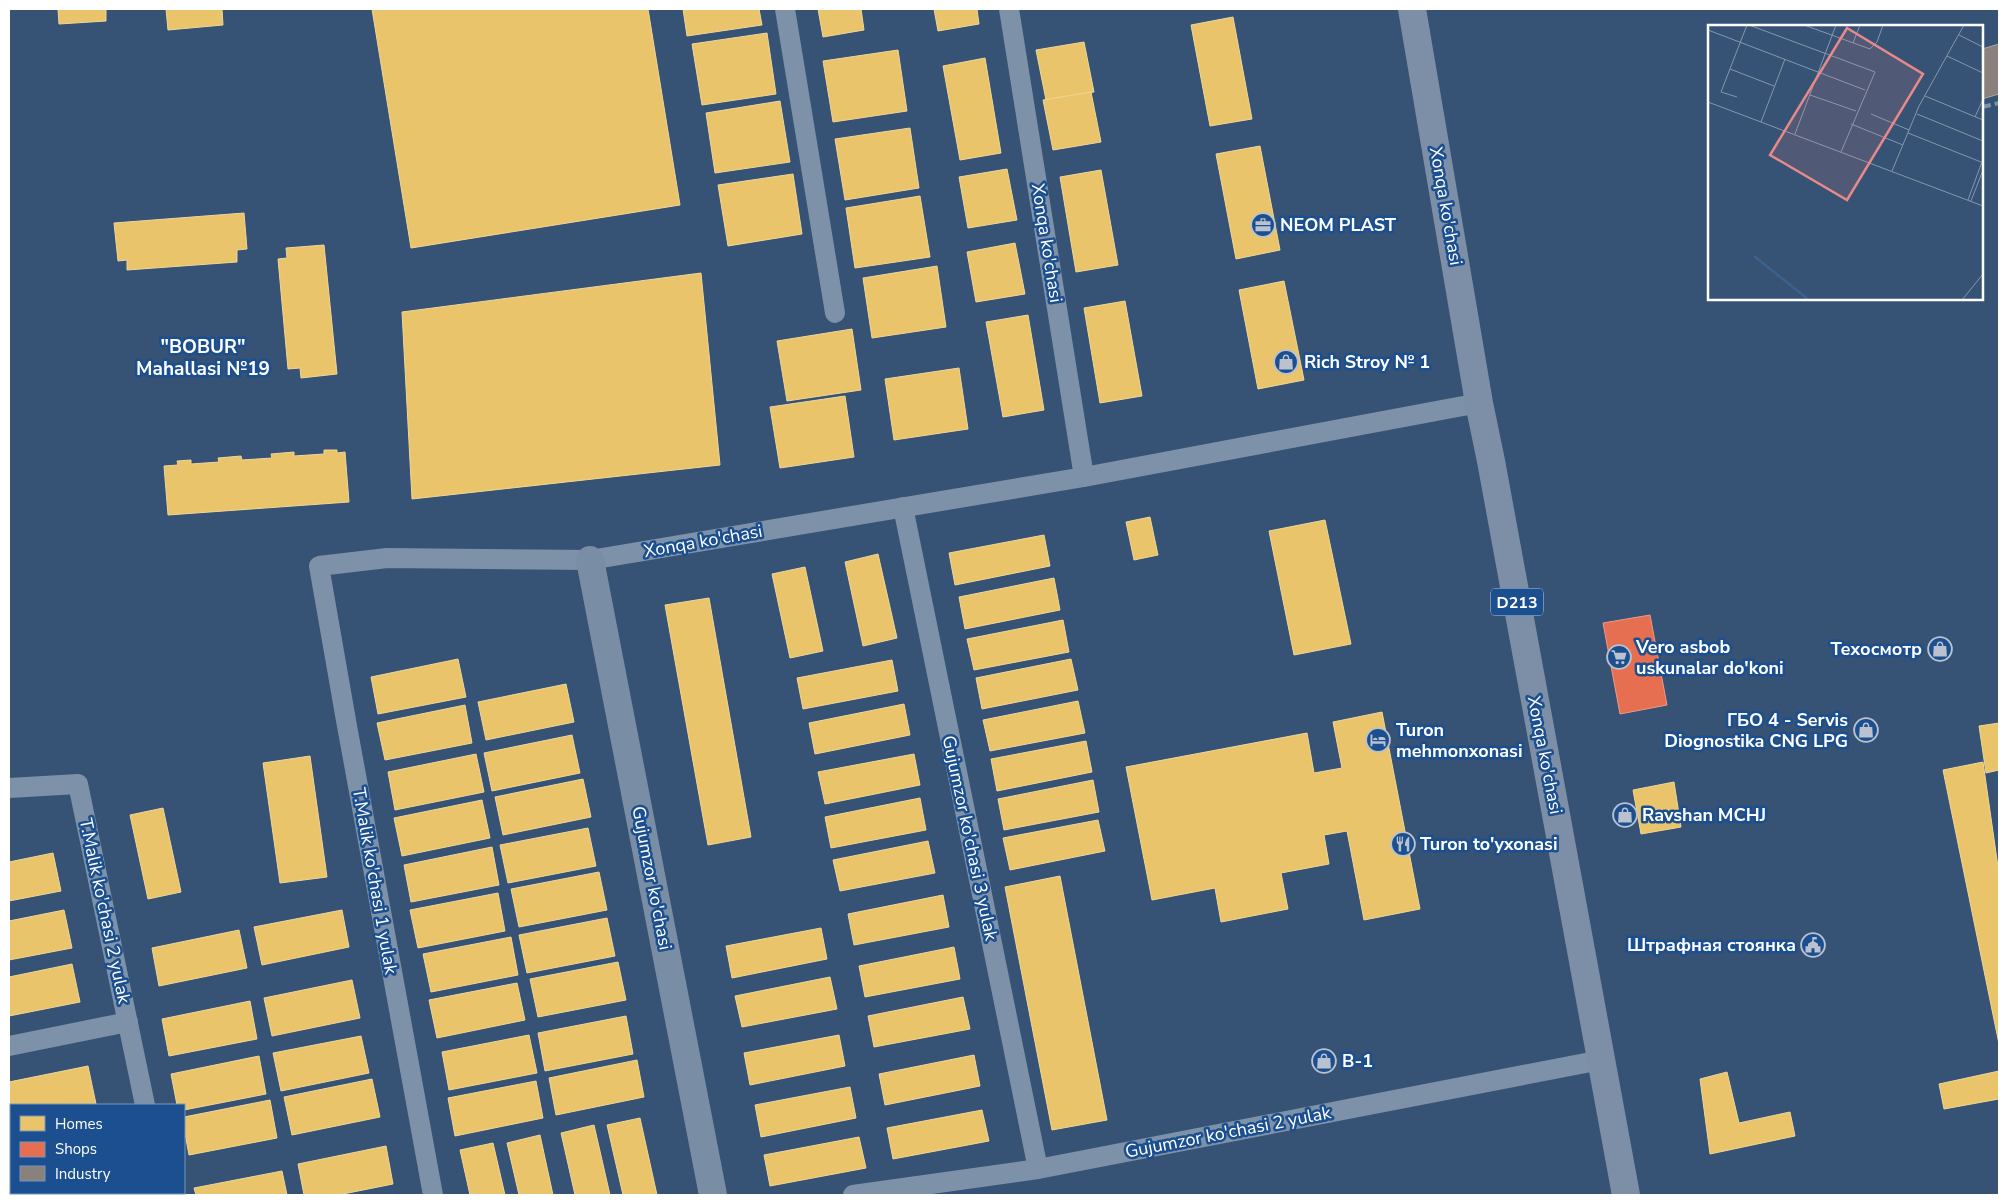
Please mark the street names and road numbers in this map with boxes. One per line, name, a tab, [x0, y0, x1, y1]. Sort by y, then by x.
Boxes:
street label: Xonqa ko'chasi	[1424, 145, 1468, 267]
street label: Xonqa ko'chasi	[1026, 182, 1068, 304]
street label: Xonqa ko'chasi	[642, 519, 764, 563]
road number: D213	[1491, 588, 1543, 616]
street label: Xonqa ko'chasi	[1522, 694, 1568, 816]
street label: Gujumzor ko'chasi 3 yulak	[937, 733, 1004, 944]
street label: T.Malik ko'chasi 1 yulak	[347, 786, 403, 977]
street label: Gujumzor ko'chasi	[626, 804, 678, 952]
street label: T.Malik ko'chasi 2 yulak	[74, 816, 137, 1007]
street label: Gujumzor ko'chasi 2 yulak	[1123, 1100, 1334, 1164]

